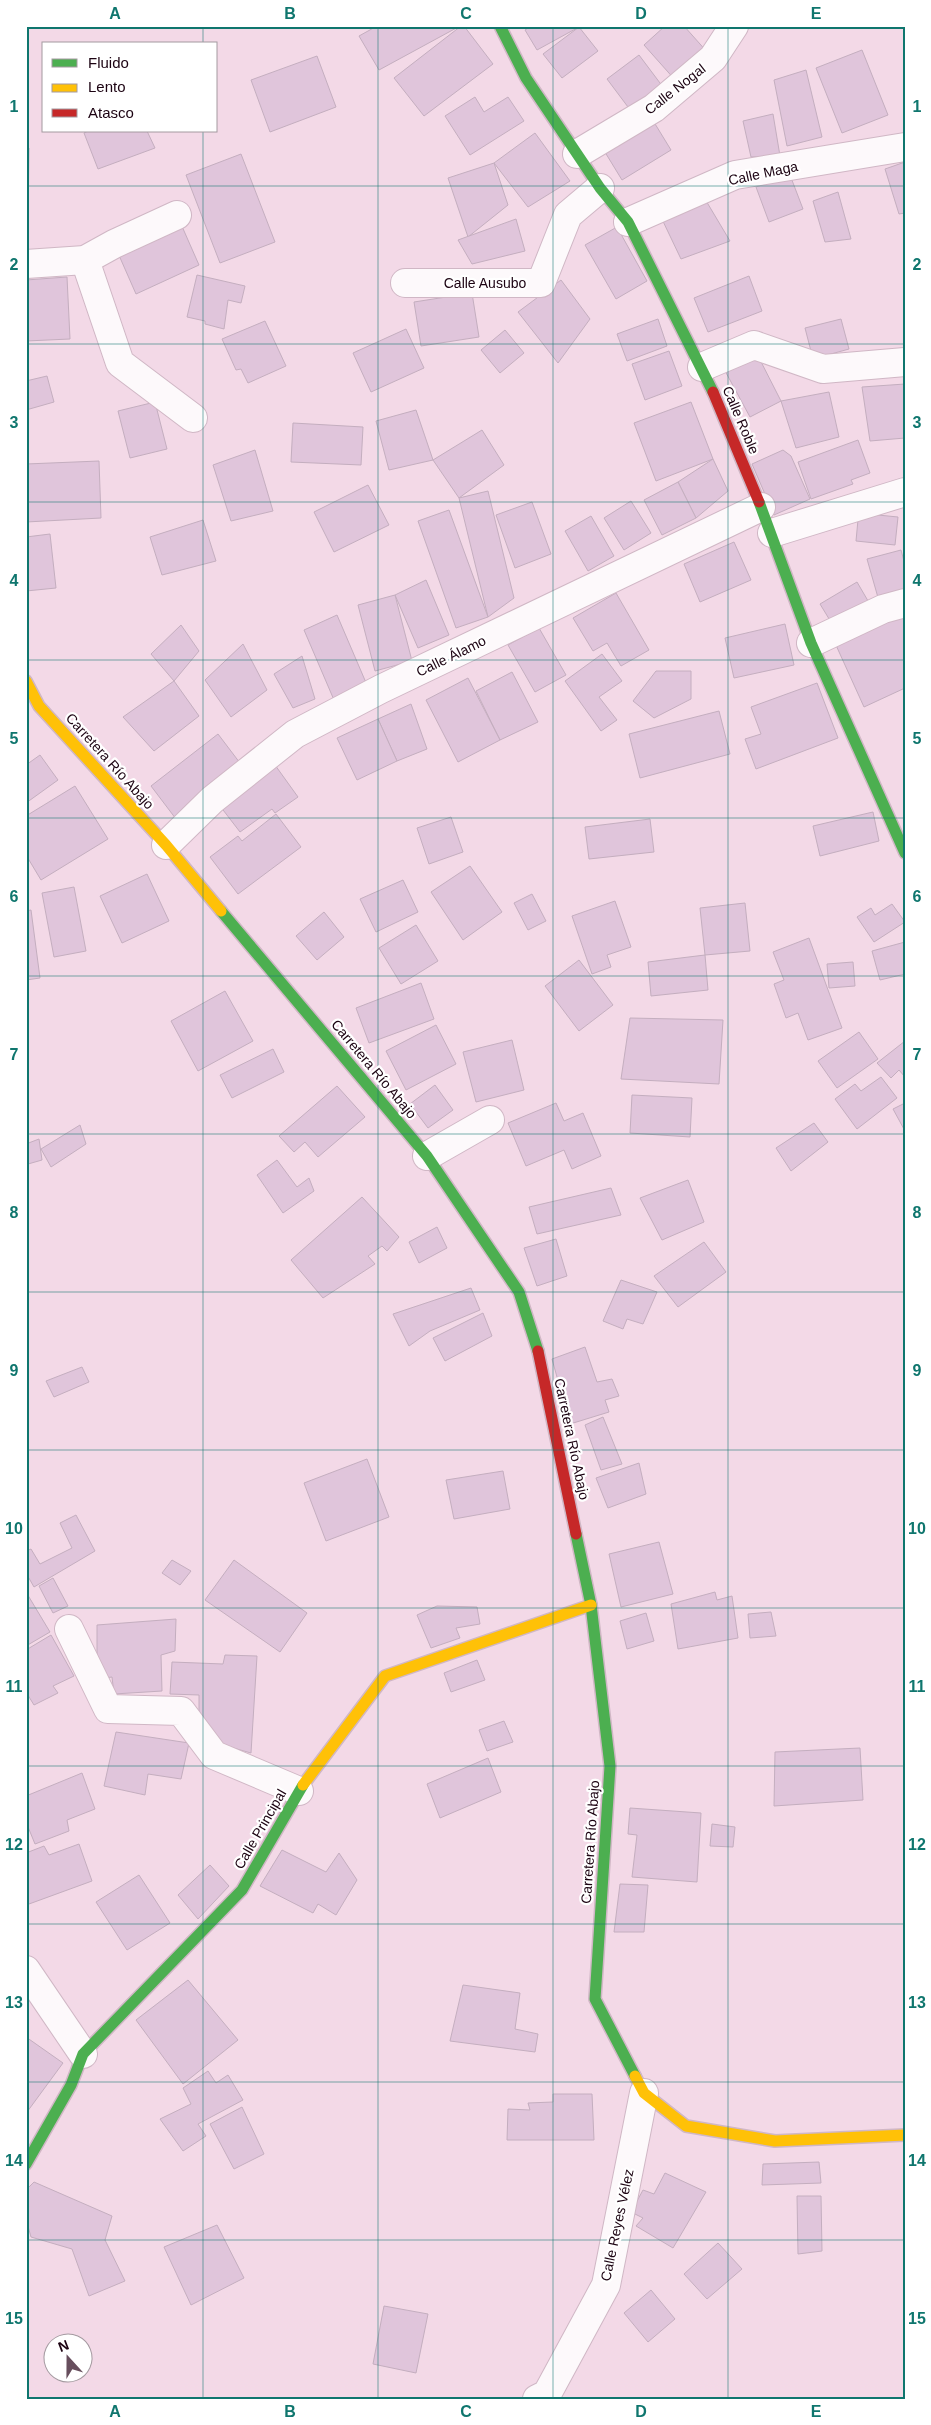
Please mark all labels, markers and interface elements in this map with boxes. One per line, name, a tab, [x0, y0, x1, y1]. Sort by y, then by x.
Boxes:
text: A	[109, 5, 121, 22]
text: B	[284, 5, 296, 22]
text: C	[460, 5, 472, 22]
text: D	[635, 5, 647, 22]
text: E	[811, 5, 822, 22]
legend	[42, 42, 218, 132]
text: Fluido	[88, 54, 129, 71]
street label: Calle Nogal	[642, 60, 708, 118]
text: Lento	[88, 78, 126, 95]
text: 1	[10, 98, 19, 115]
text: 1	[913, 98, 922, 115]
text: Atasco	[88, 104, 134, 121]
street label: Calle Maga	[727, 158, 799, 188]
text: 2	[10, 256, 19, 273]
text: 2	[913, 256, 922, 273]
street label: Calle Ausubo	[444, 275, 526, 291]
street label: Calle Roble	[719, 384, 763, 457]
text: 3	[10, 414, 19, 431]
text: 3	[913, 414, 922, 431]
text: 4	[10, 572, 19, 589]
text: 4	[913, 572, 922, 589]
street label: Calle Álamo	[414, 632, 489, 680]
street label: Carretera Río Abajo	[63, 710, 157, 812]
text: 5	[10, 730, 19, 747]
text: 5	[913, 730, 922, 747]
text: 6	[10, 888, 19, 905]
text: 6	[913, 888, 922, 905]
street label: Carretera Río Abajo	[328, 1016, 420, 1122]
text: 7	[10, 1046, 19, 1063]
text: 7	[913, 1046, 922, 1063]
text: 8	[10, 1204, 19, 1221]
text: 8	[913, 1204, 922, 1221]
text: 9	[10, 1362, 19, 1379]
text: 9	[913, 1362, 922, 1379]
street label: Carretera Río Abajo	[551, 1377, 593, 1501]
text: 10	[5, 1520, 23, 1537]
text: 10	[908, 1520, 926, 1537]
text: 11	[6, 1678, 23, 1695]
text: 11	[909, 1678, 926, 1695]
street label: Carretera Río Abajo	[578, 1780, 602, 1904]
street label: Calle Principal	[231, 1786, 289, 1872]
text: 12	[5, 1836, 23, 1853]
text: 12	[908, 1836, 926, 1853]
text: 13	[5, 1994, 23, 2011]
text: 13	[908, 1994, 926, 2011]
text: 14	[5, 2152, 23, 2169]
text: 14	[908, 2152, 926, 2169]
street label: Calle Reyes Vélez	[597, 2167, 637, 2283]
text: 15	[5, 2310, 23, 2327]
text: 15	[908, 2310, 926, 2327]
north arrow	[42, 2332, 92, 2382]
text: N	[56, 2337, 71, 2355]
text: A	[109, 2403, 121, 2420]
text: B	[284, 2403, 296, 2420]
text: C	[460, 2403, 472, 2420]
text: D	[635, 2403, 647, 2420]
text: E	[811, 2403, 822, 2420]

